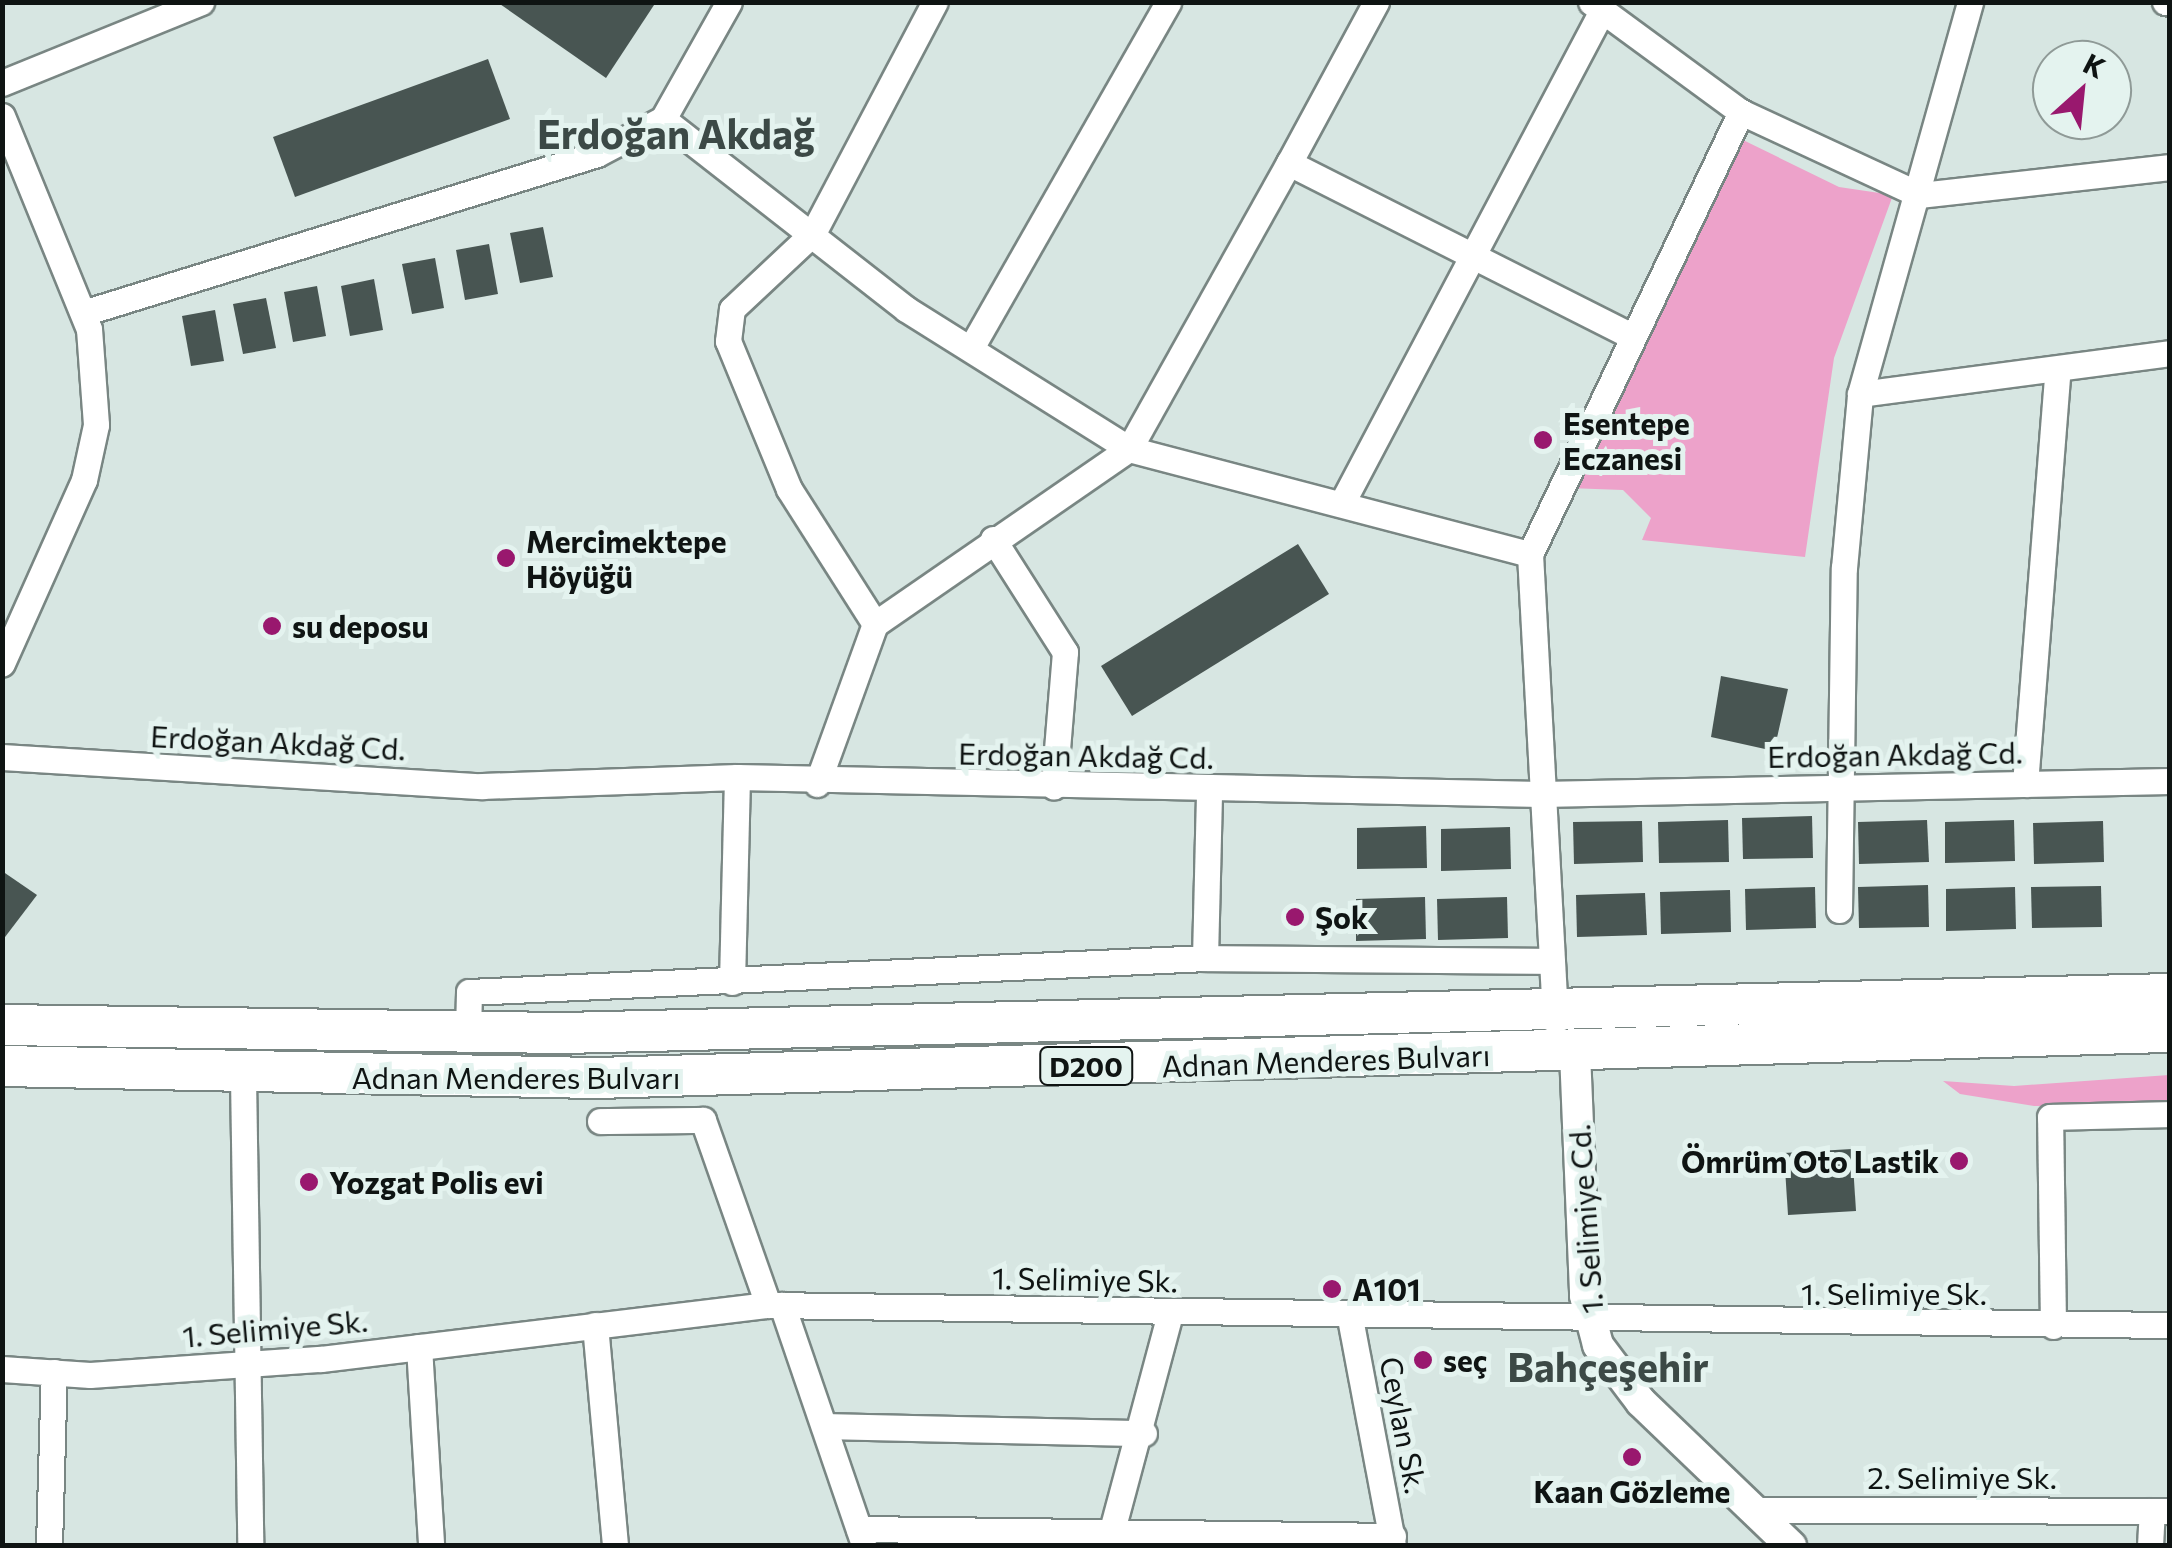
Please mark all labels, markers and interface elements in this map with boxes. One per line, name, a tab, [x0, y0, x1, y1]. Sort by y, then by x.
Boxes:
north arrow	[2032, 40, 2132, 140]
text: K	[2078, 45, 2111, 85]
district label: Erdoğan Akdağ	[537, 109, 815, 157]
place label: Esentepe Eczanesi	[1563, 405, 1690, 476]
marker: Esentepe Eczanesi	[1532, 429, 1554, 451]
place label: Mercimektepe Höyüğü	[526, 523, 726, 594]
marker: Mercimektepe Höyüğü	[495, 547, 517, 569]
place label: su deposu	[292, 608, 429, 644]
marker: su deposu	[261, 615, 283, 637]
street label: Erdoğan Akdağ Cd.	[149, 717, 407, 767]
street label: Erdoğan Akdağ Cd.	[1767, 734, 2023, 774]
street label: Erdoğan Akdağ Cd.	[958, 735, 1214, 775]
place label: Şok	[1315, 899, 1368, 935]
marker: Şok	[1284, 906, 1306, 928]
street label: Adnan Menderes Bulvarı	[1161, 1036, 1491, 1084]
road number: D200	[1038, 1043, 1134, 1089]
street label: Adnan Menderes Bulvarı	[352, 1059, 680, 1095]
street label: 1. Selimiye Cd.	[1560, 1123, 1610, 1315]
place label: Ömrüm Oto Lastik	[1681, 1143, 1939, 1179]
marker: Ömrüm Oto Lastik	[1948, 1150, 1970, 1172]
place label: Yozgat Polis evi	[329, 1164, 544, 1200]
marker: Yozgat Polis evi	[298, 1171, 320, 1193]
street label: 1. Selimiye Sk.	[992, 1259, 1178, 1299]
place label: A101	[1352, 1271, 1421, 1307]
street label: 1. Selimiye Sk.	[1801, 1275, 1987, 1311]
marker: A101	[1321, 1278, 1343, 1300]
street label: 1. Selimiye Sk.	[181, 1302, 369, 1354]
place label: seç	[1443, 1342, 1487, 1378]
district label: Bahçeşehir	[1507, 1342, 1709, 1390]
marker: seç	[1412, 1349, 1434, 1371]
street label: Ceylan Sk.	[1373, 1353, 1435, 1497]
marker: Kaan Gözleme	[1621, 1446, 1643, 1468]
street label: 2. Selimiye Sk.	[1867, 1459, 2057, 1495]
place label: Kaan Gözleme	[1534, 1473, 1730, 1509]

